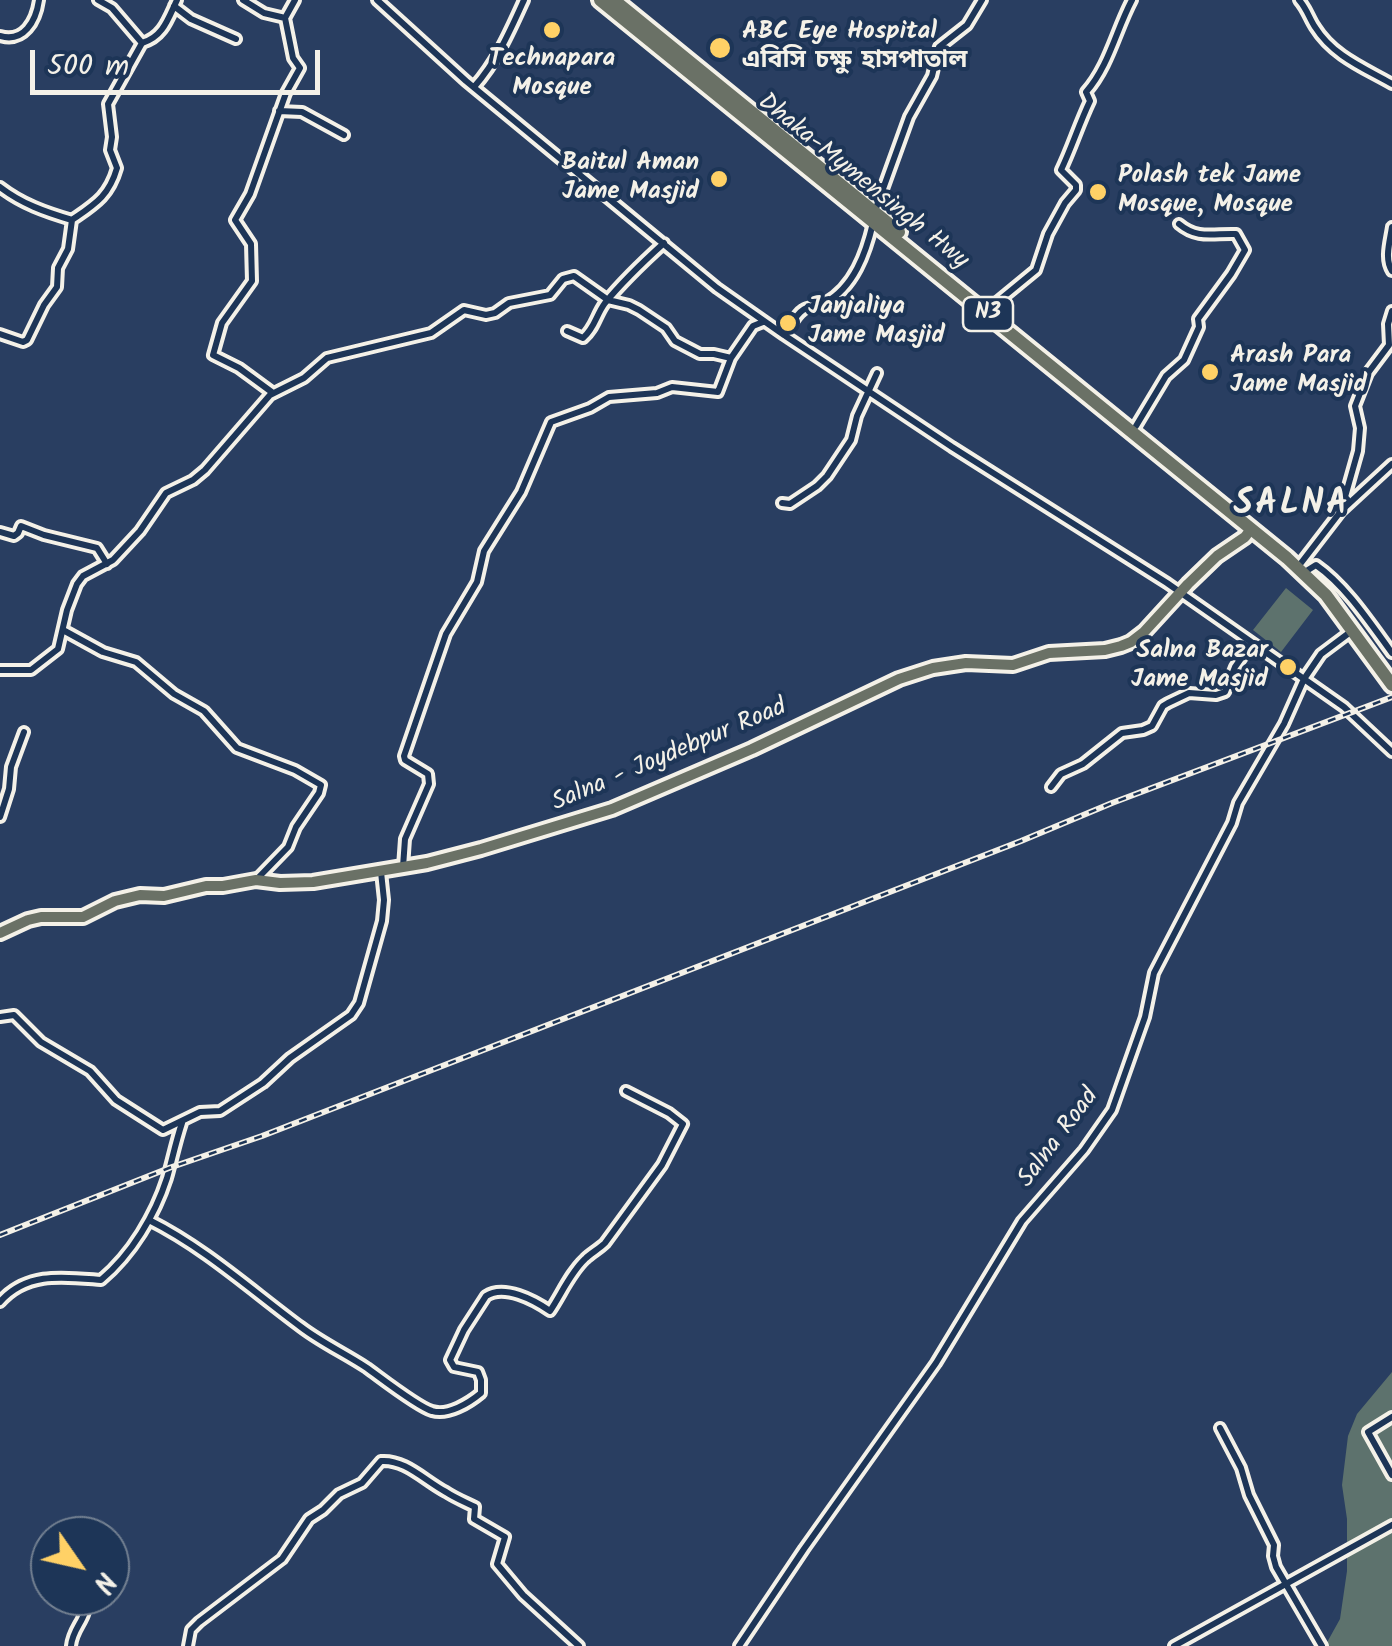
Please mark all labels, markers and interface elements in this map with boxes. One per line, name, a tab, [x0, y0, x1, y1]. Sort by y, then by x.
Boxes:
marker: Technapara Mosque	[541, 19, 563, 41]
place label: ABC Eye Hospital এবিসি চক্ষু হাসপাতাল	[742, 19, 967, 78]
scale bar	[35, 30, 325, 92]
marker: ABC Eye Hospital এবিসি চক্ষু হাসপাতাল	[707, 35, 733, 61]
text: 500 m	[47, 43, 129, 91]
place label: Technapara Mosque	[489, 46, 615, 105]
street label: Dhaka-Mymensingh Hwy	[751, 89, 973, 277]
place label: Baitul Aman Jame Masjid	[562, 150, 699, 209]
place label: Polash tek Jame Mosque, Mosque	[1118, 163, 1301, 222]
marker: Baitul Aman Jame Masjid	[708, 168, 730, 190]
marker: Polash tek Jame Mosque, Mosque	[1087, 181, 1109, 203]
place label: Janjaliya Jame Masjid	[808, 294, 945, 353]
road number: N3	[963, 297, 1013, 331]
marker: Janjaliya Jame Masjid	[777, 312, 799, 334]
place label: Arash Para Jame Masjid	[1230, 343, 1367, 402]
marker: Arash Para Jame Masjid	[1199, 361, 1221, 383]
district label: SALNA	[1233, 486, 1351, 528]
place label: Salna Bazar Jame Masjid	[1131, 638, 1268, 697]
marker: Salna Bazar Jame Masjid	[1277, 656, 1299, 678]
street label: Salna - Joydebpur Road	[548, 694, 792, 820]
street label: Salna Road	[1013, 1084, 1107, 1194]
north arrow	[30, 1516, 130, 1616]
text: N	[80, 1562, 127, 1602]

